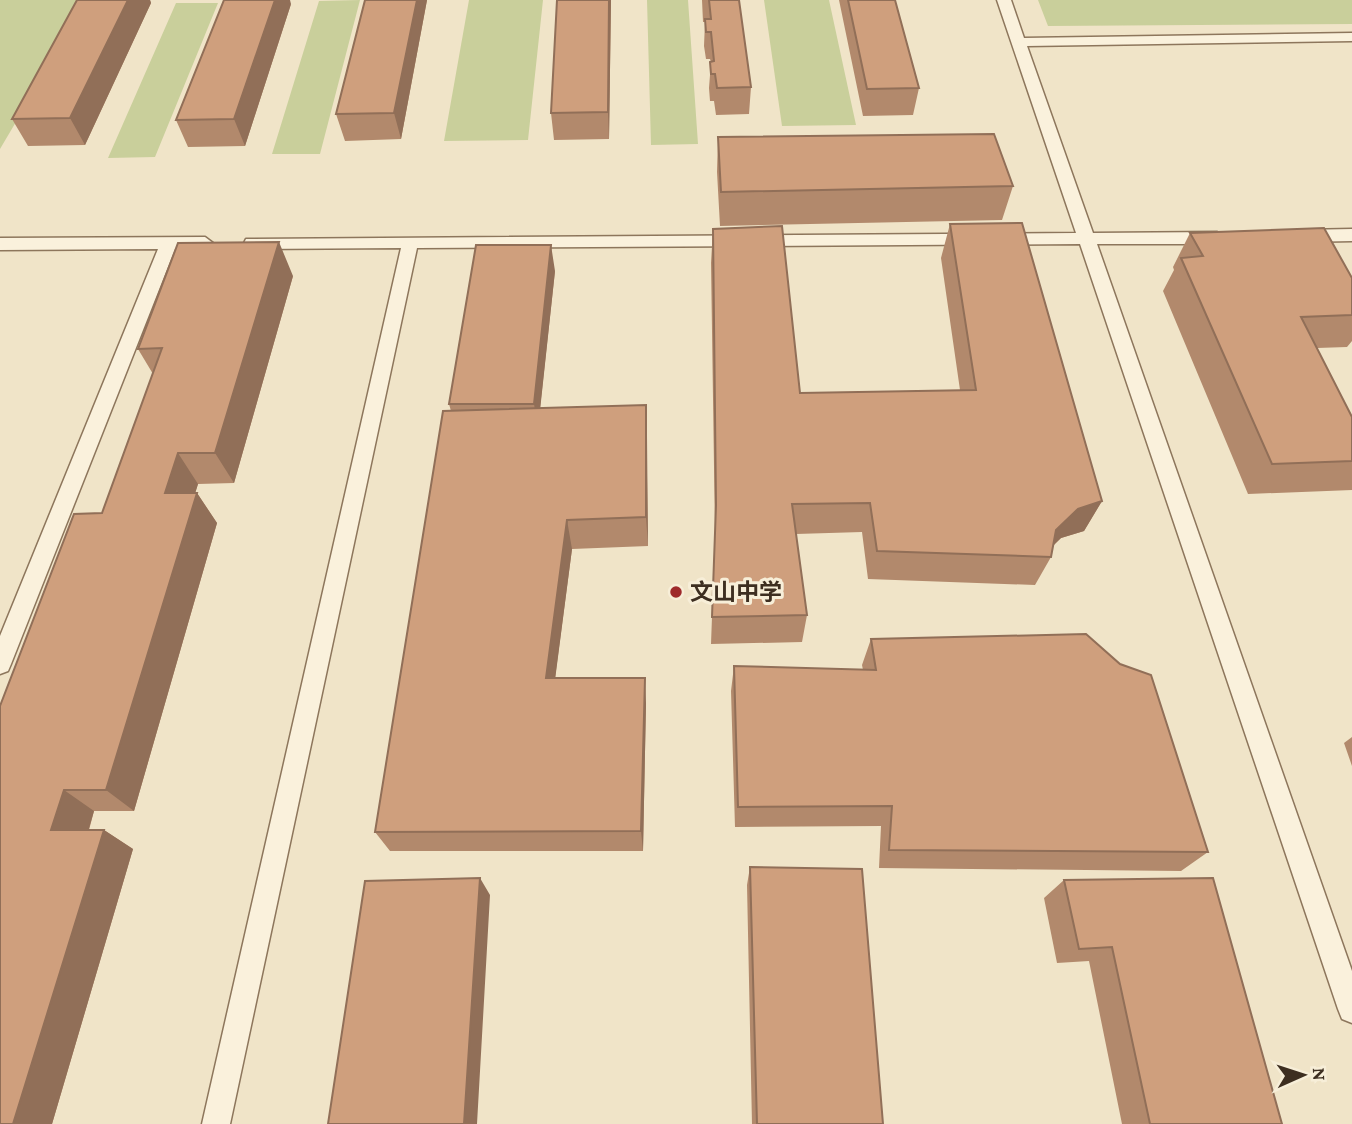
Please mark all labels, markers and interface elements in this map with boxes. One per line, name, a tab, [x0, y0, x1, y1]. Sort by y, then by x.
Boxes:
place label: 文山中学	[690, 579, 782, 605]
marker: 文山中学	[668, 584, 684, 600]
north arrow	[1268, 1040, 1338, 1110]
text: N	[1309, 1067, 1330, 1081]

